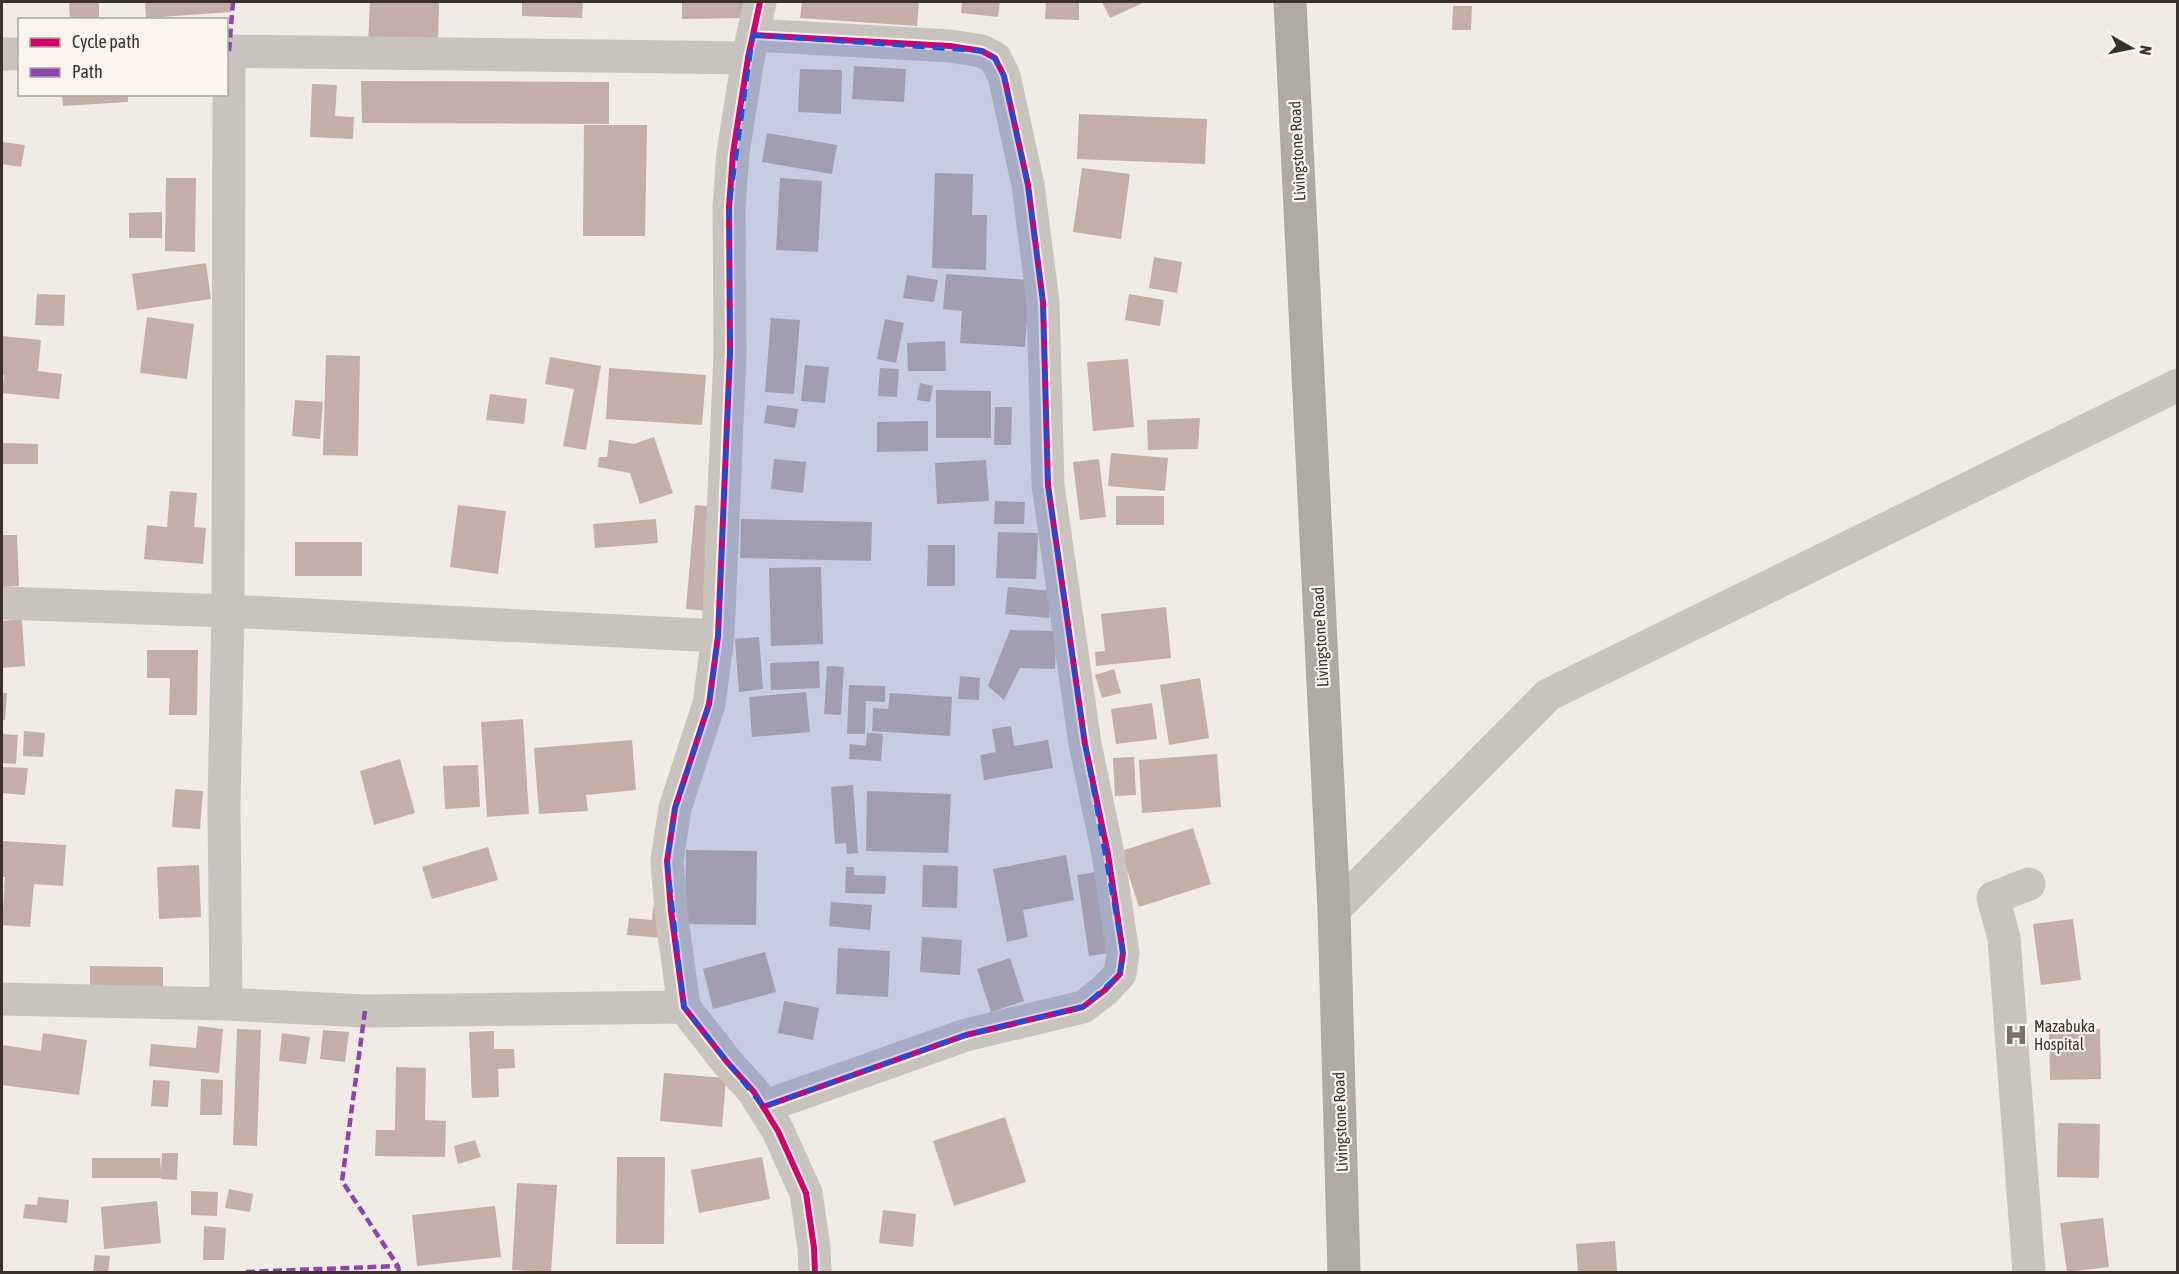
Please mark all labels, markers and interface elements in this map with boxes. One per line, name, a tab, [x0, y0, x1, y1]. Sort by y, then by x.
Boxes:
legend	[18, 18, 228, 96]
north arrow	[2101, 18, 2161, 78]
text: Cycle path	[72, 31, 140, 52]
text: N	[2136, 44, 2155, 56]
text: Path	[72, 61, 103, 82]
street label: Livingstone Road	[1285, 100, 1310, 201]
street label: Livingstone Road	[1308, 586, 1333, 687]
place label: Mazabuka Hospital	[2034, 1017, 2095, 1054]
hospital icon: Mazabuka Hospital	[2003, 1022, 2029, 1048]
street label: Livingstone Road	[1329, 1072, 1352, 1172]

